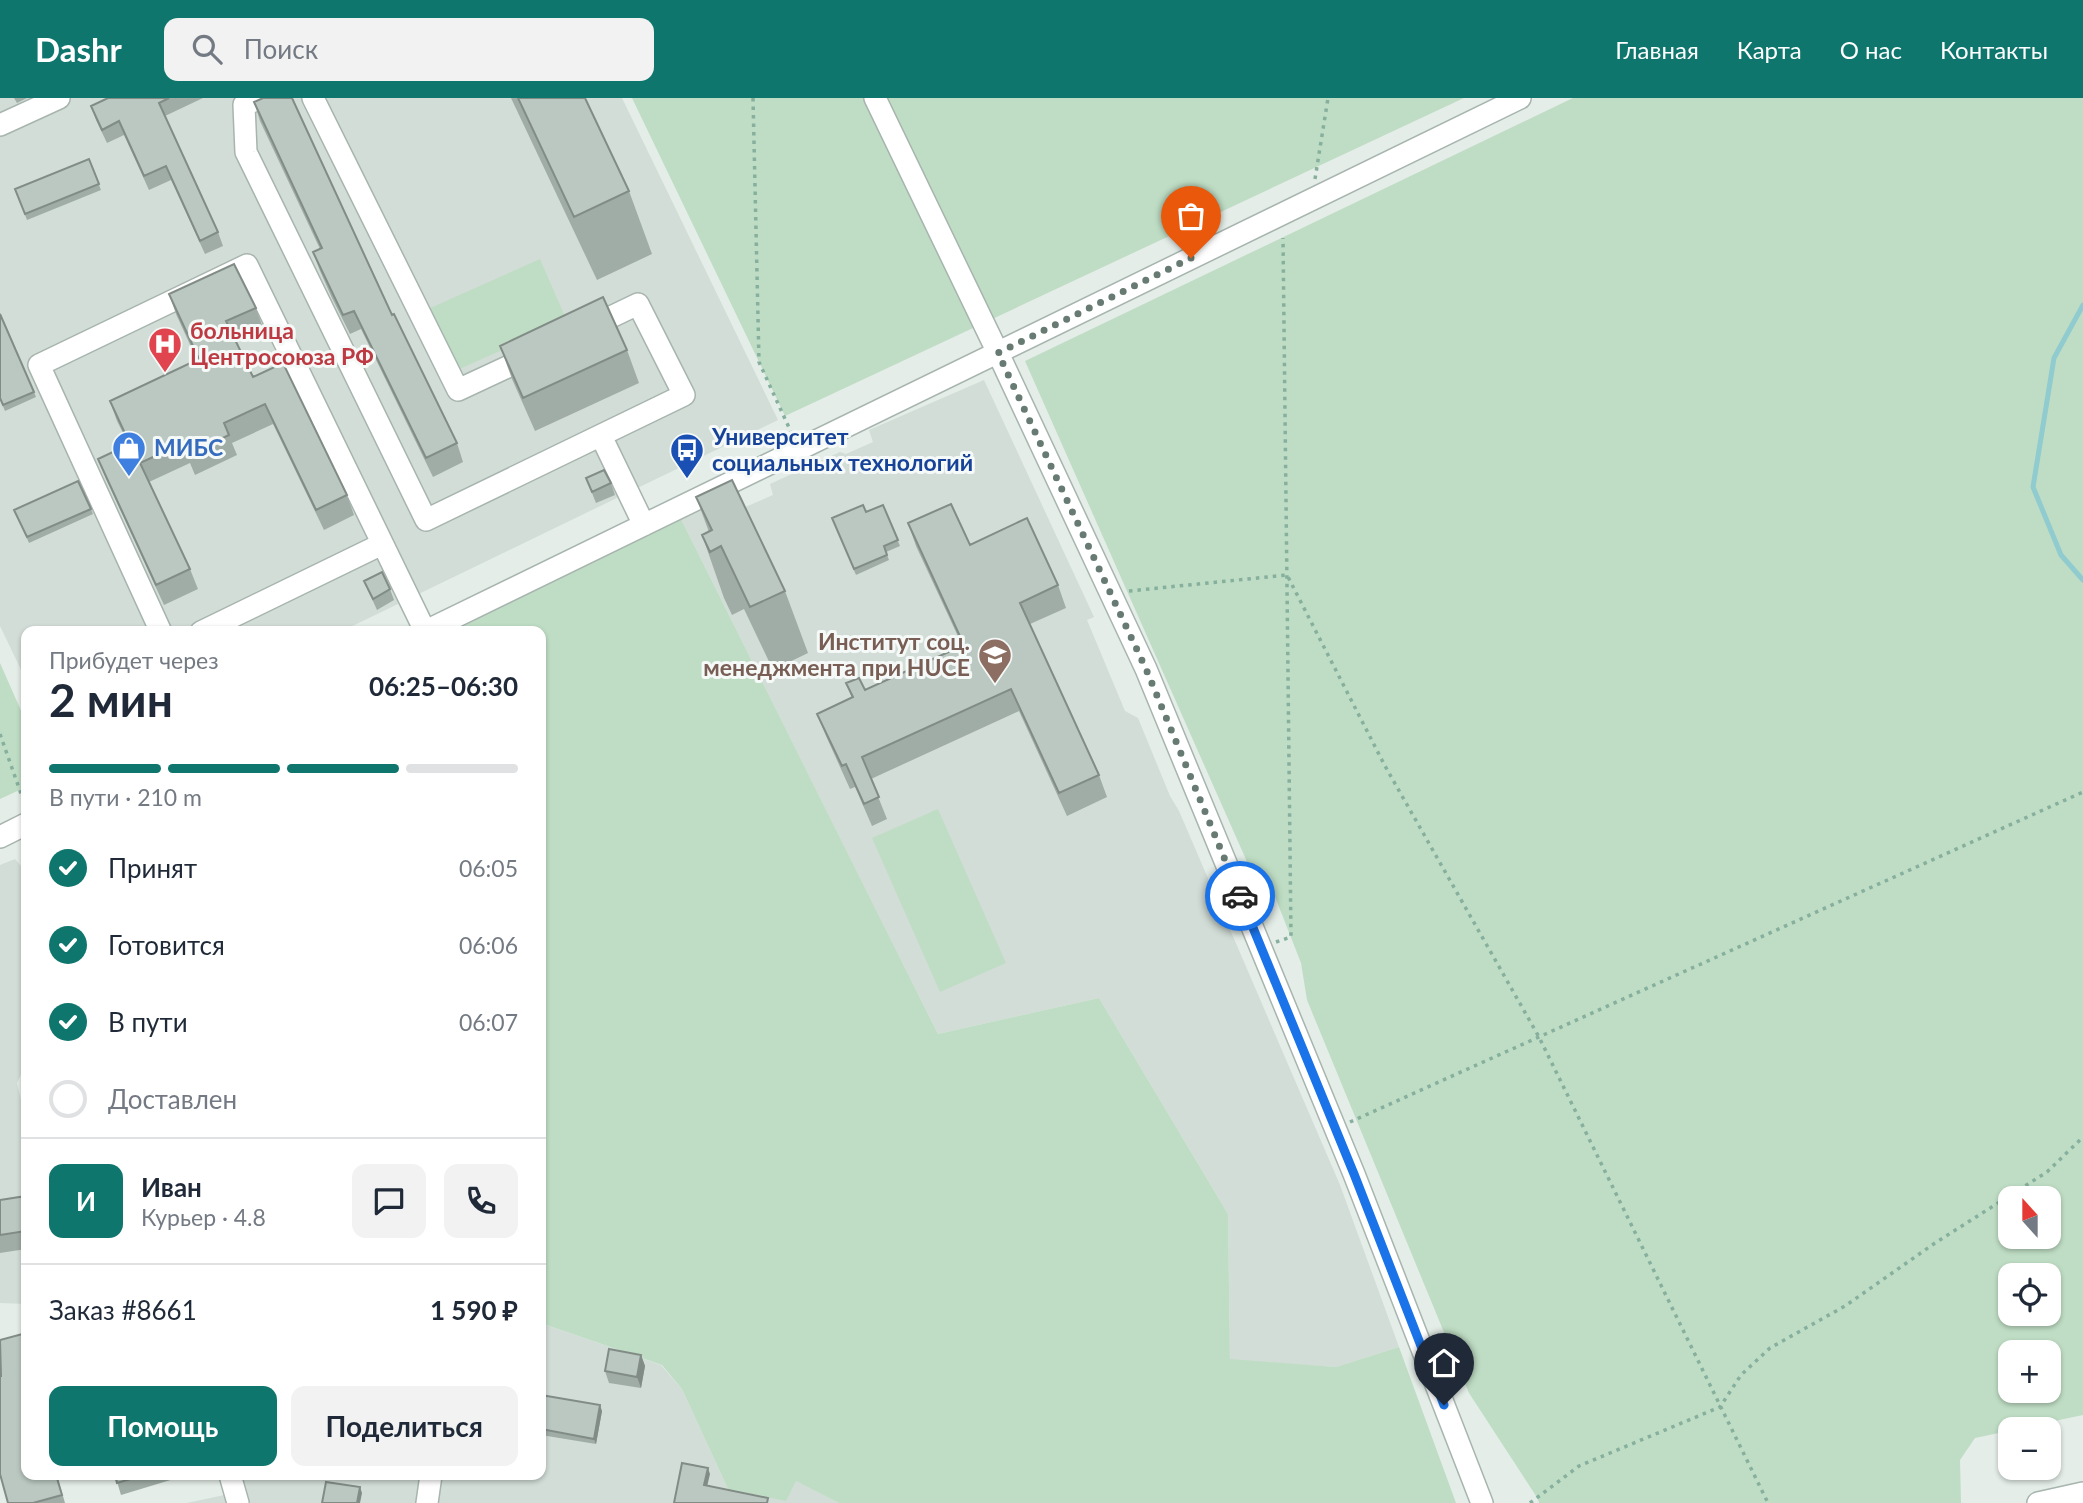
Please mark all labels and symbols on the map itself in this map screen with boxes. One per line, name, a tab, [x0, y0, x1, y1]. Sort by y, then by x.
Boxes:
pin	[1161, 186, 1221, 258]
place label: больница Центросоюза РФ	[190, 316, 374, 370]
hospital icon: больница Центросоюза РФ	[146, 325, 184, 374]
place label: Университет социальных технологий	[711, 422, 973, 476]
shop icon: МИБС	[110, 429, 148, 478]
bus stop icon: Университет социальных технологий	[668, 431, 706, 480]
place label: МИБС	[154, 433, 223, 461]
place label: Институт соц. менеджмента при HUCE	[703, 627, 970, 681]
school or university icon: Институт соц. менеджмента при HUCE	[976, 636, 1014, 685]
courier	[1205, 861, 1275, 931]
north arrow	[1998, 1186, 2062, 1250]
pin	[1414, 1333, 1474, 1405]

